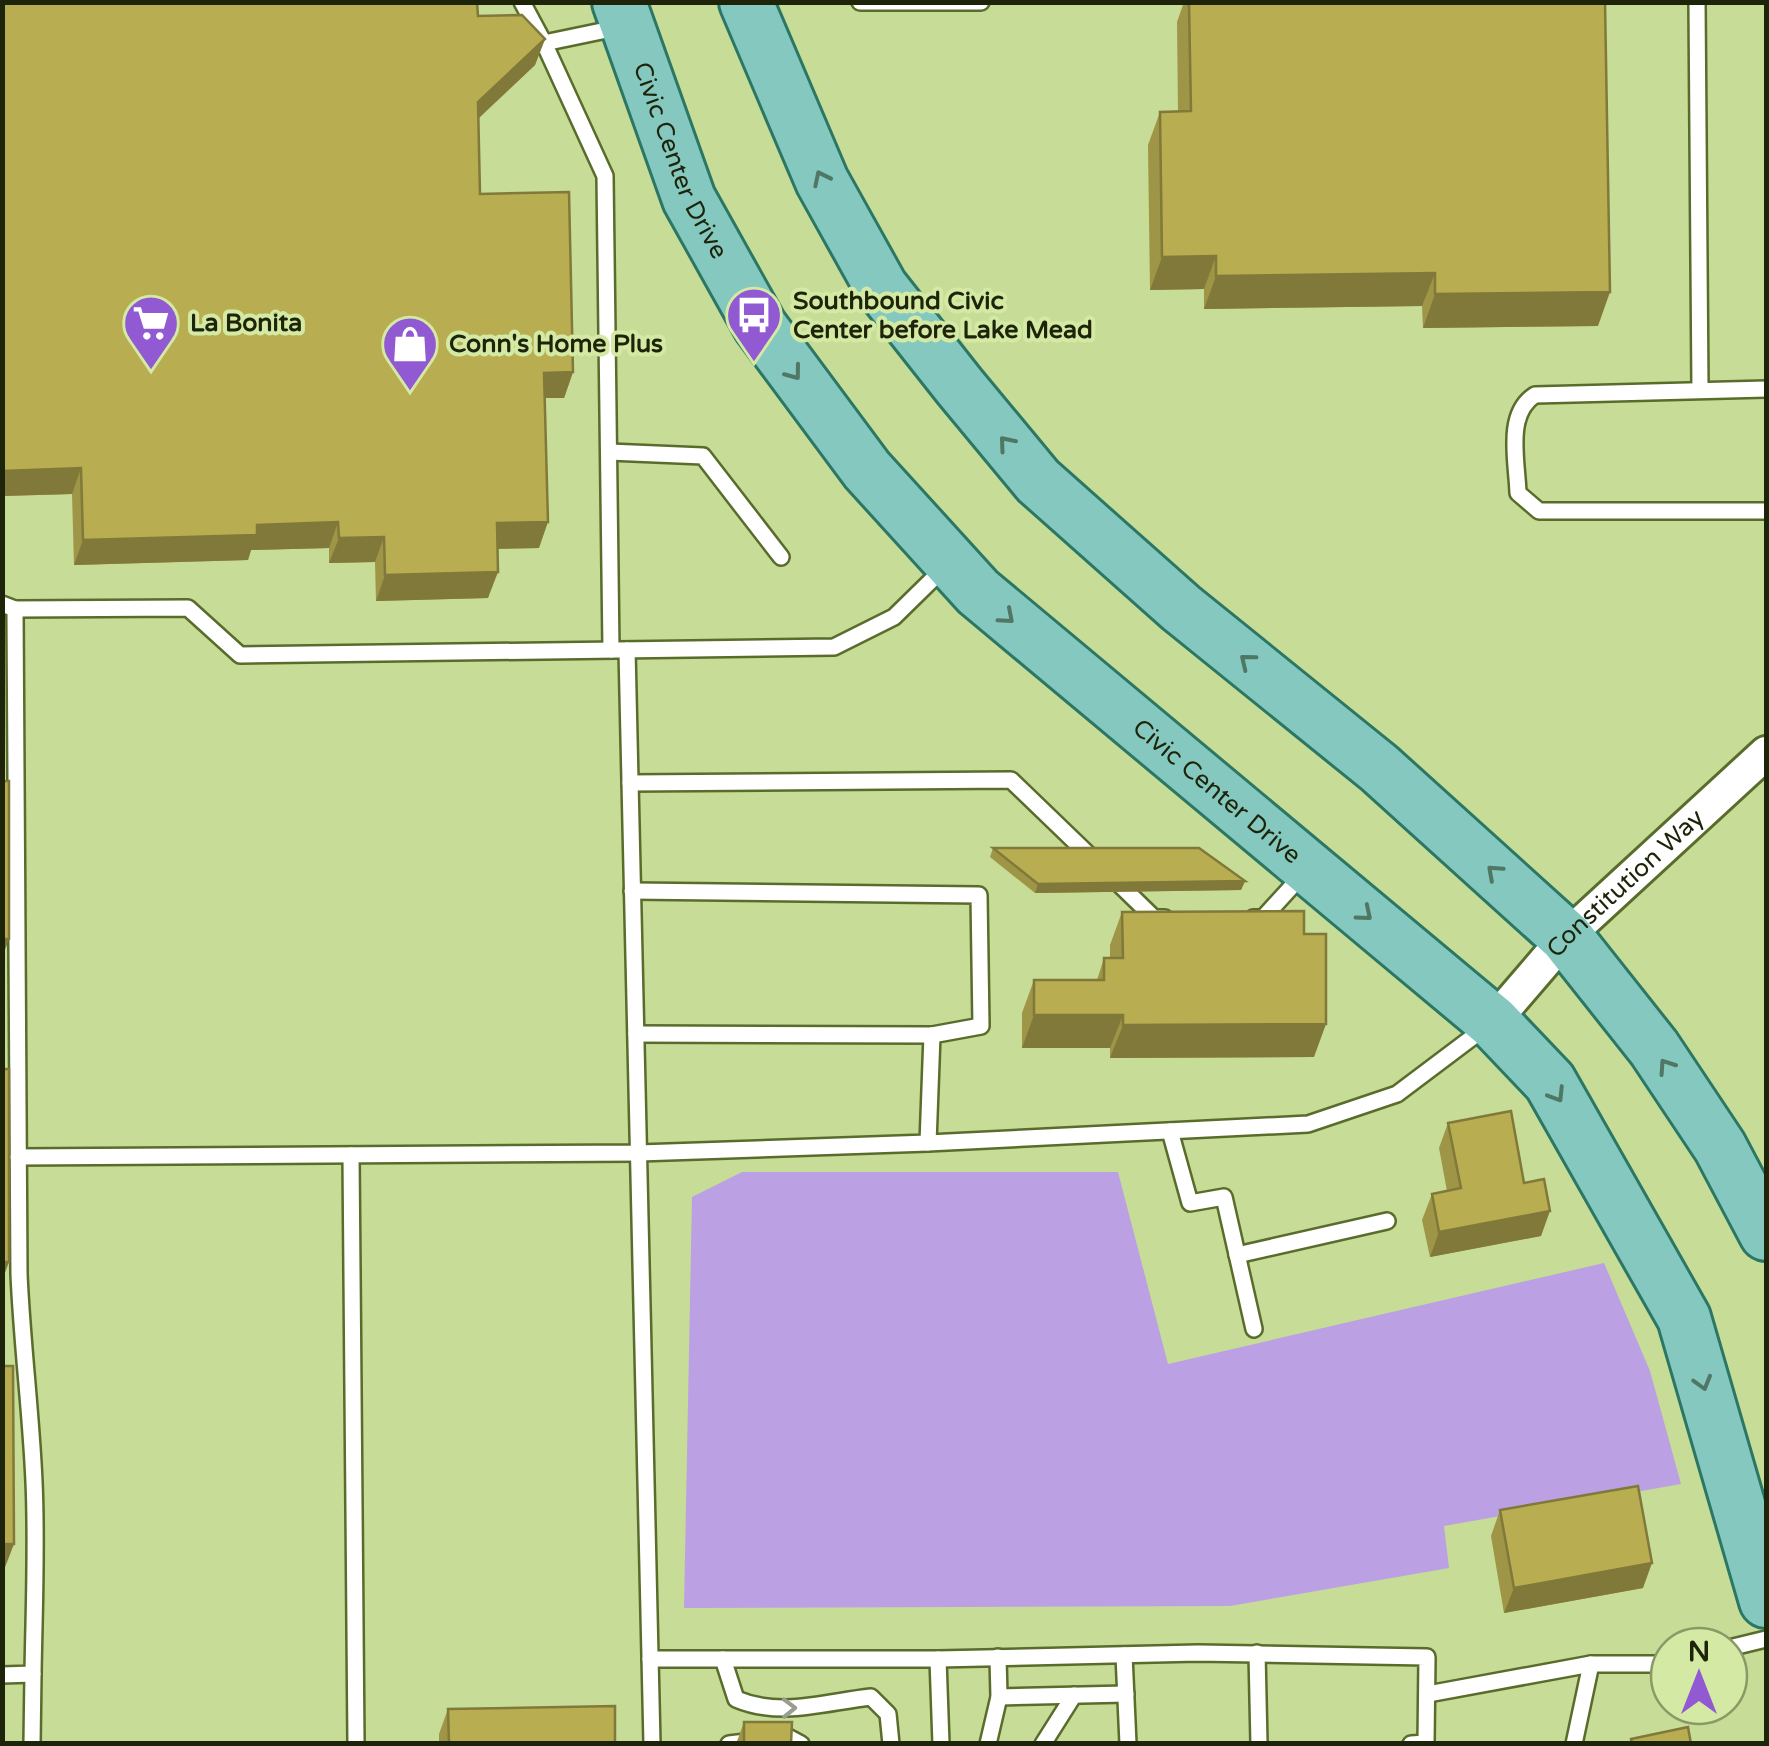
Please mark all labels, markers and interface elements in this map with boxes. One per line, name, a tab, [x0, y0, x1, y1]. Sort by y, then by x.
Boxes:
street label: Civic Center Drive	[627, 58, 734, 264]
one-way arrow	[814, 170, 834, 188]
bus stop icon: Southbound Civic Center before Lake Mead	[724, 285, 784, 364]
place label: Southbound Civic Center before Lake Mead	[793, 286, 1093, 345]
supermarket icon: La Bonita	[121, 293, 181, 372]
place label: La Bonita	[190, 308, 302, 338]
shop icon: Conn's Home Plus	[380, 314, 440, 393]
place label: Conn's Home Plus	[449, 329, 663, 359]
one-way arrow	[783, 362, 800, 380]
one-way arrow	[1000, 437, 1018, 455]
one-way arrow	[996, 606, 1014, 624]
one-way arrow	[1240, 655, 1258, 673]
street label: Civic Center Drive	[1126, 712, 1307, 870]
street label: Constitution Way	[1540, 803, 1710, 964]
one-way arrow	[1487, 866, 1505, 884]
one-way arrow	[1353, 903, 1372, 921]
one-way arrow	[1659, 1058, 1678, 1076]
one-way arrow	[1545, 1084, 1564, 1102]
one-way arrow	[1691, 1374, 1712, 1391]
north arrow	[1649, 1626, 1749, 1726]
text: N	[1688, 1635, 1710, 1669]
one-way arrow	[781, 1698, 797, 1719]

